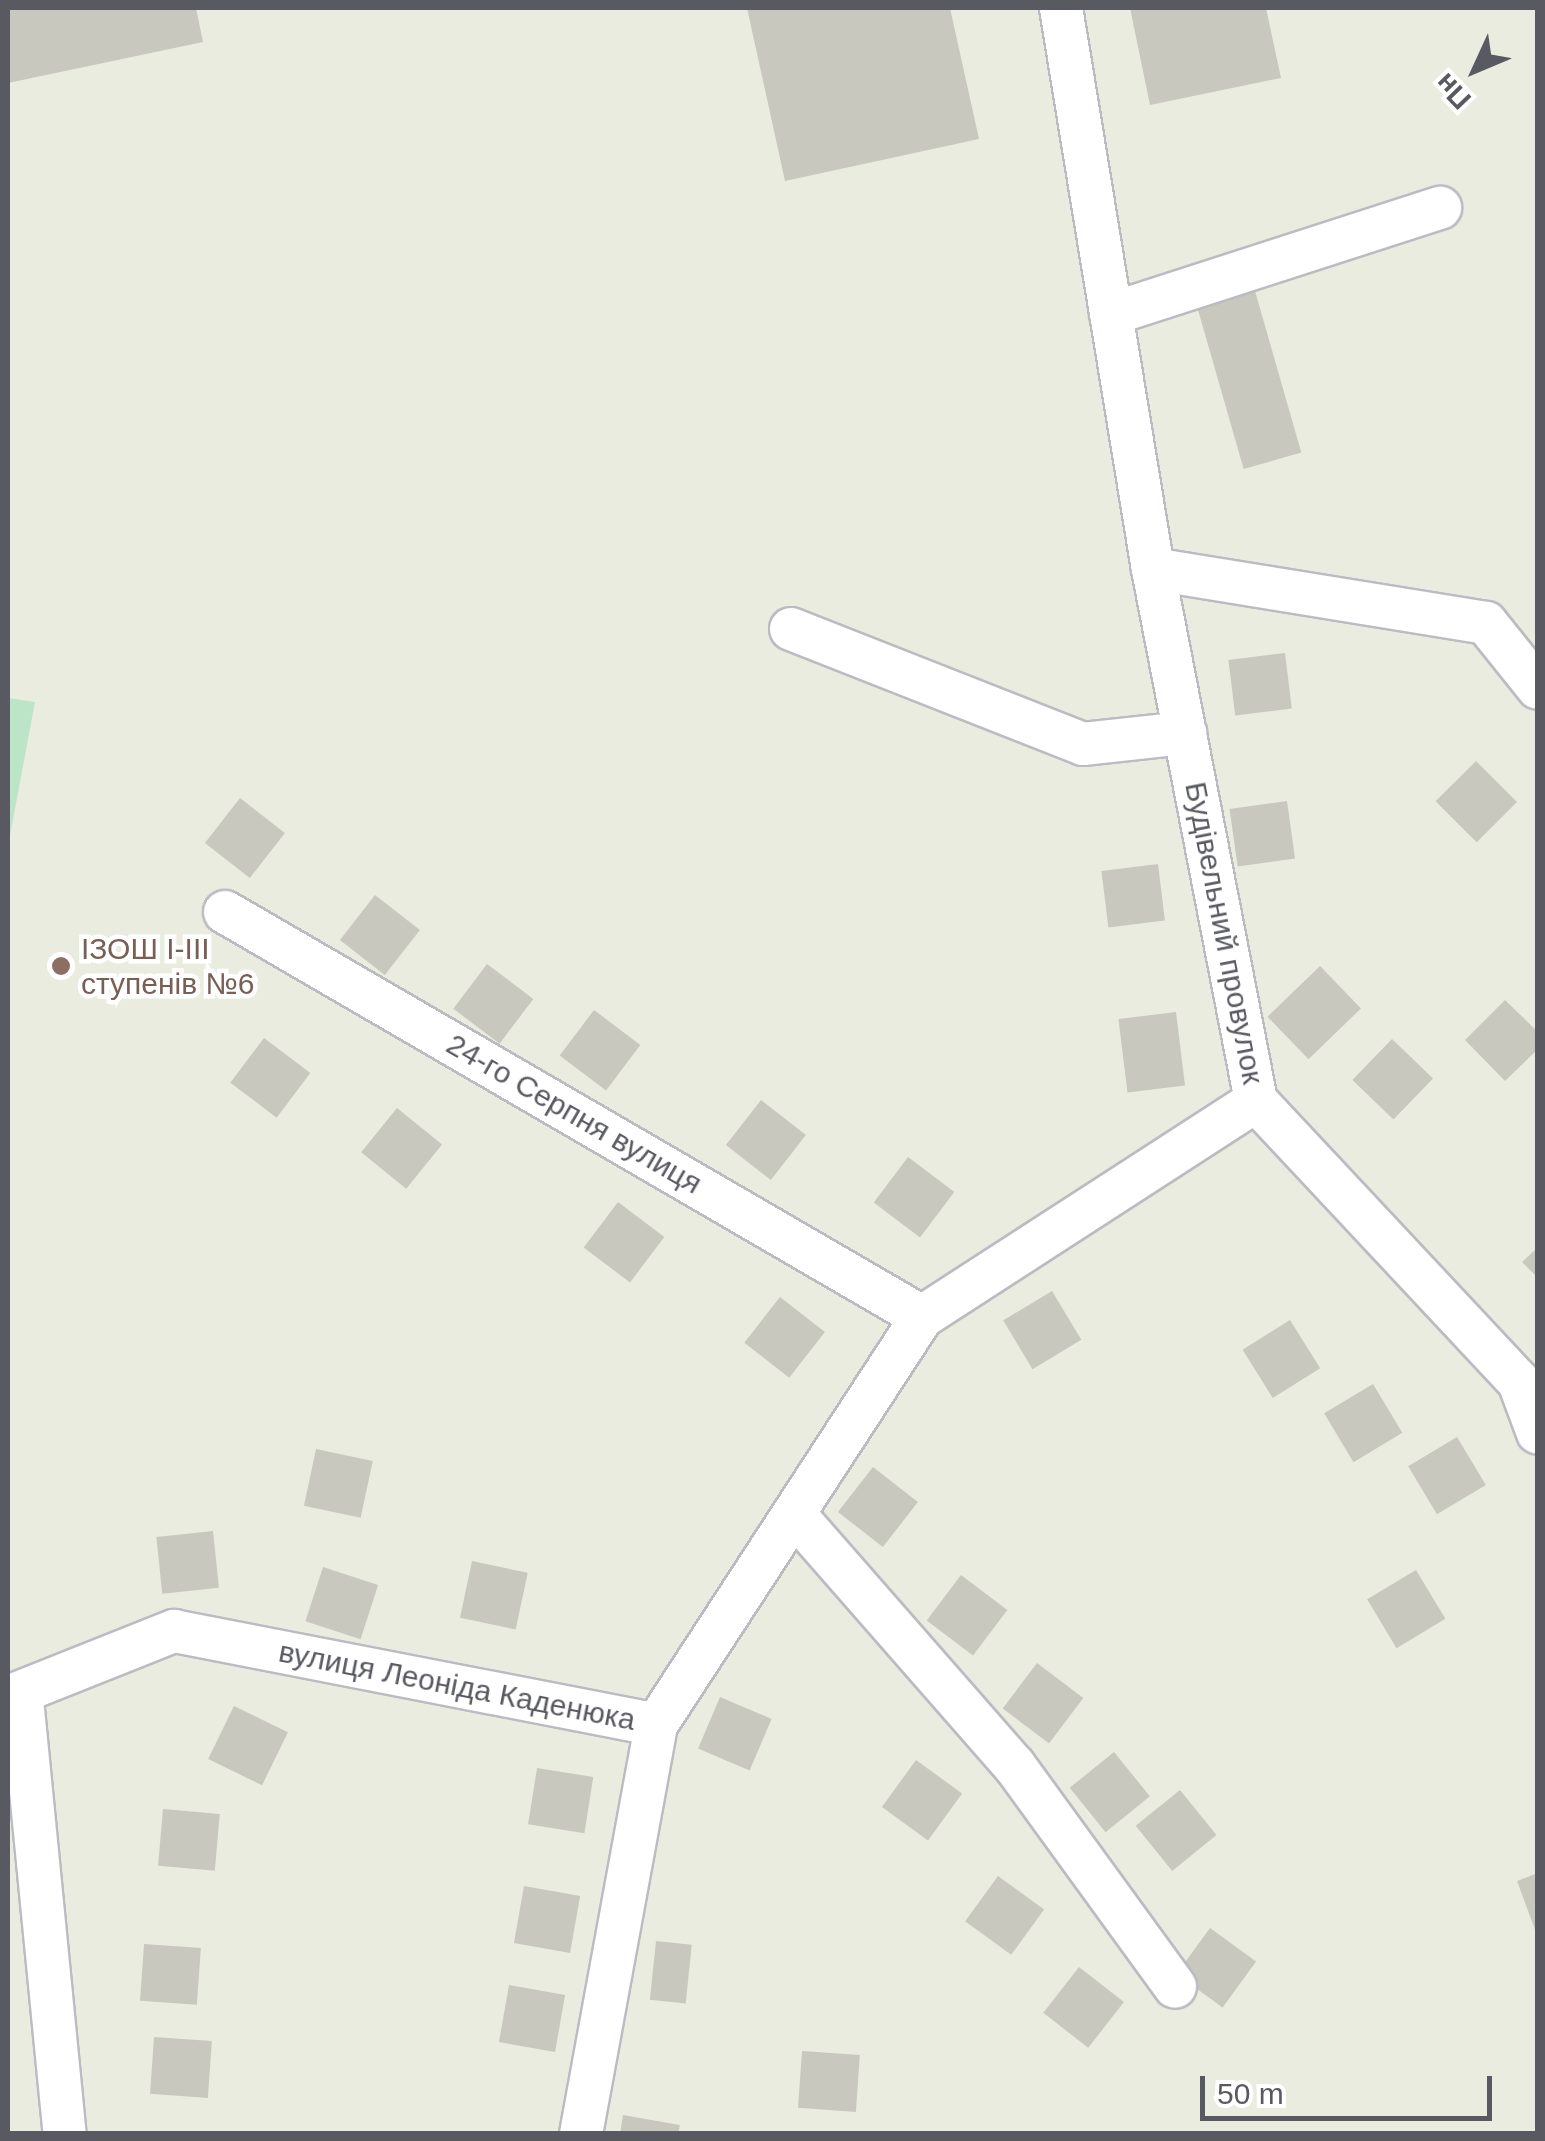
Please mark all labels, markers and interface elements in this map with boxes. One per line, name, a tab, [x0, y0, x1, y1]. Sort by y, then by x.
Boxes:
north arrow	[1425, 20, 1525, 120]
text: Пн	[1429, 67, 1477, 115]
street label: Будівельний провулок	[1177, 779, 1271, 1087]
place label: ІЗОШ І-ІІІ ступенів №6	[81, 931, 254, 1002]
marker: ІЗОШ І-ІІІ ступенів №6	[50, 955, 72, 977]
street label: 24-го Серпня вулиця	[440, 1026, 708, 1202]
street label: вулиця Леоніда Каденюка	[276, 1634, 638, 1738]
scale bar	[1205, 2056, 1498, 2118]
text: 50 m	[1217, 2077, 1284, 2110]

